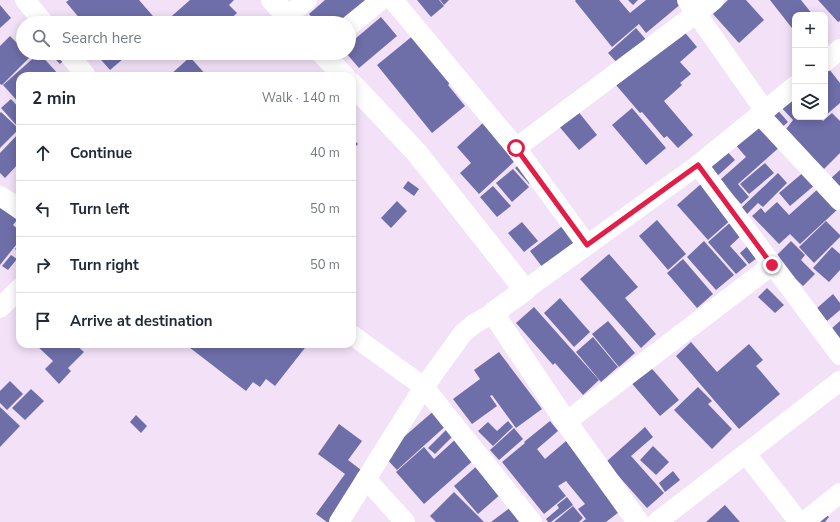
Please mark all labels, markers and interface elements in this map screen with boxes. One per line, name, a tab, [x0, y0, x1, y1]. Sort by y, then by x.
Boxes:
map controls	[792, 12, 828, 120]
button: +	[792, 12, 828, 48]
search box	[16, 16, 356, 60]
icon: search	[30, 27, 52, 49]
text: Search here	[62, 28, 142, 48]
button: −	[792, 48, 828, 84]
button: layers	[792, 84, 828, 120]
text: 2 min	[32, 87, 76, 110]
text: Walk · 140 m	[262, 89, 340, 107]
route start	[507, 139, 525, 157]
icon: ahead	[32, 142, 54, 164]
text: Continue	[70, 143, 132, 163]
text: 40 m	[310, 144, 340, 162]
icon: left	[32, 198, 54, 220]
text: Turn left	[70, 199, 129, 219]
text: 50 m	[310, 200, 340, 218]
icon: right	[32, 254, 54, 276]
text: Turn right	[70, 255, 139, 275]
text: 50 m	[310, 256, 340, 274]
route end	[763, 256, 781, 274]
icon: arrive	[32, 310, 54, 332]
text: Arrive at destination	[70, 311, 213, 331]

